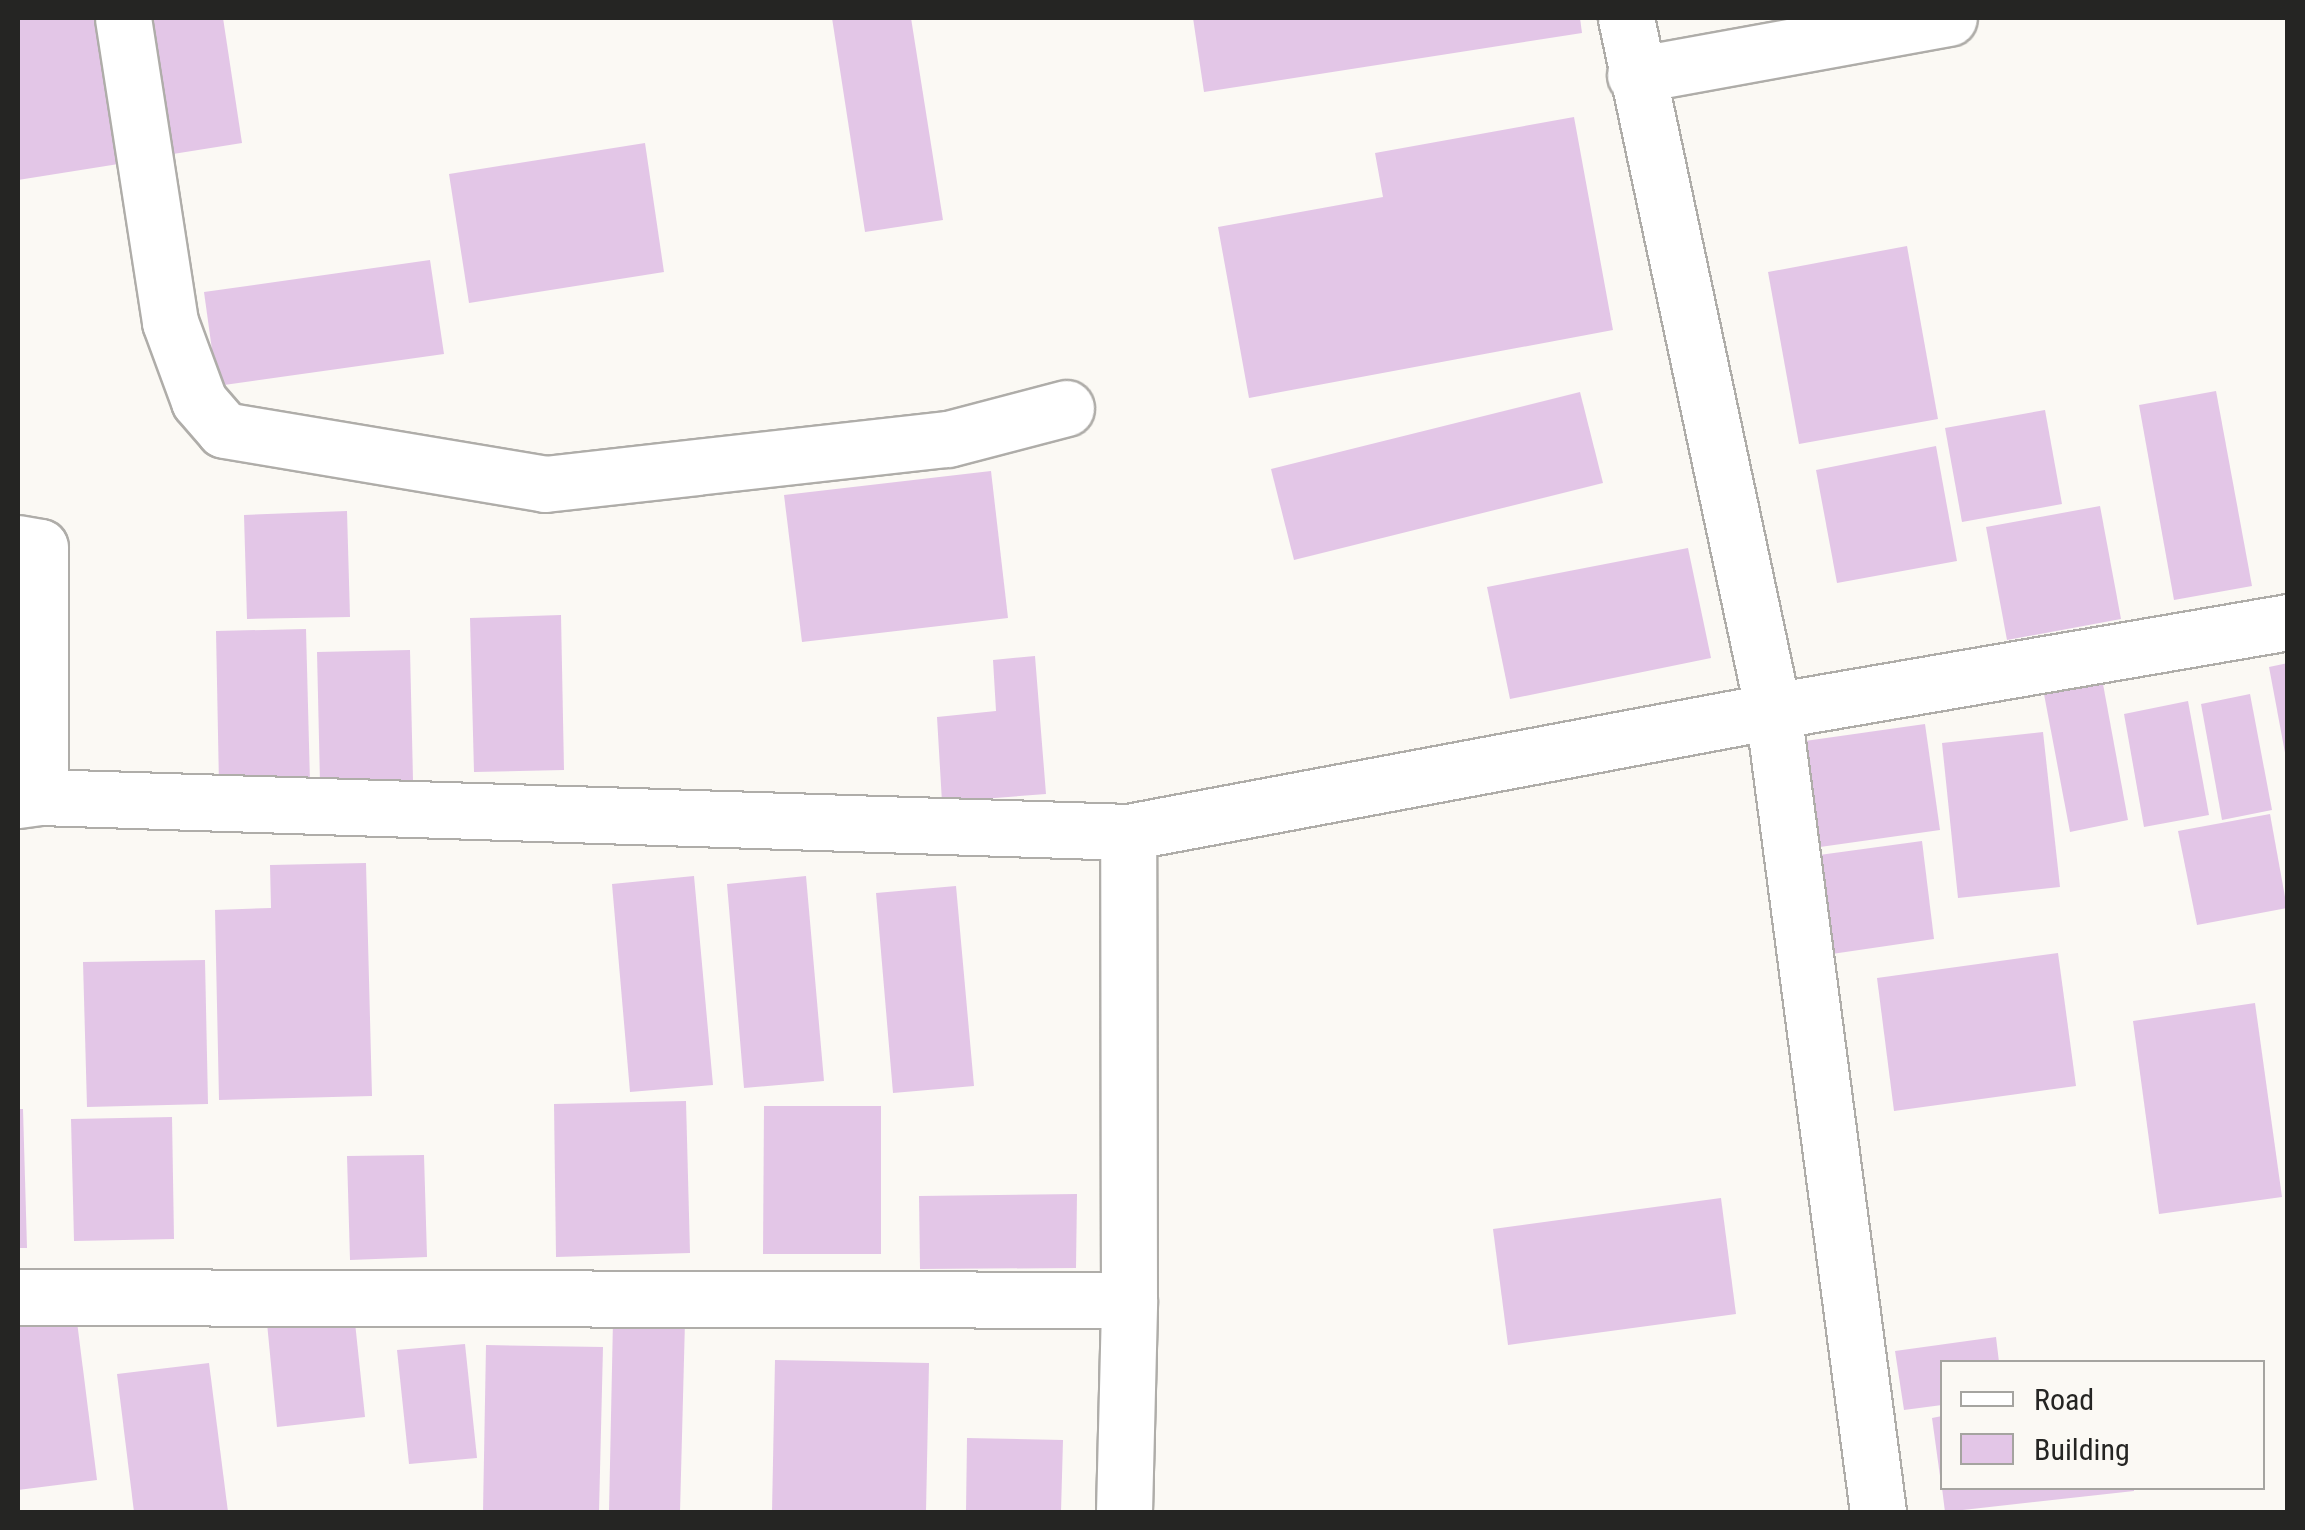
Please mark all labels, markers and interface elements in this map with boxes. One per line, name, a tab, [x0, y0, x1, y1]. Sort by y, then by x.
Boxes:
legend	[1940, 1360, 2265, 1490]
text: Road	[2034, 1382, 2094, 1417]
text: Building	[2034, 1432, 2130, 1467]

